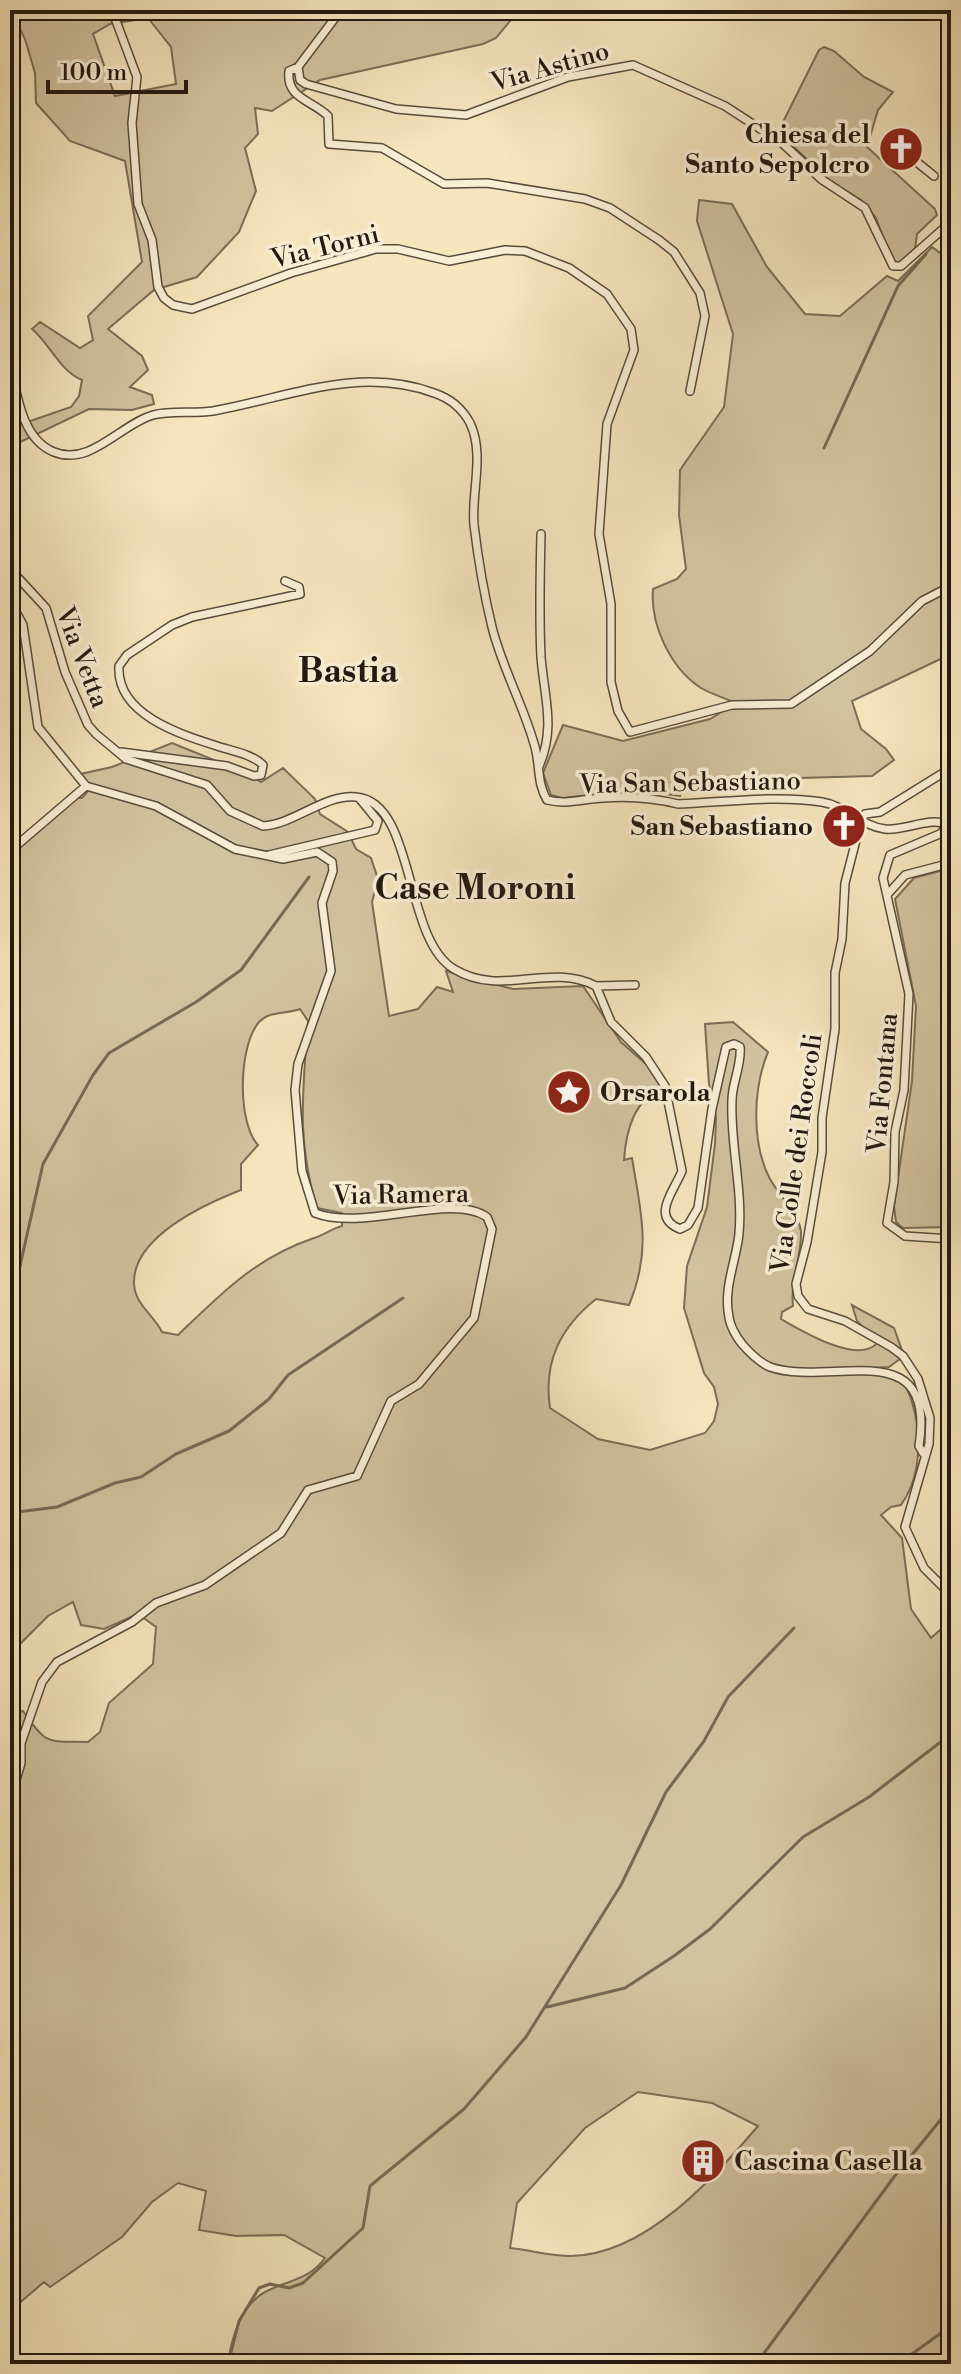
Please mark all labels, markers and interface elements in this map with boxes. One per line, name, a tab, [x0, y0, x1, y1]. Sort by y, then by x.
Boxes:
street label: Via Astino	[486, 35, 613, 99]
scale bar	[48, 44, 186, 94]
text: 100 m	[60, 58, 127, 88]
place label: Chiesa del Santo Sepolcro	[685, 119, 870, 181]
church icon: Chiesa del Santo Sepolcro	[877, 125, 925, 173]
street label: Via Torni	[267, 218, 383, 276]
street label: Via Vetta	[48, 601, 116, 713]
district label: Bastia	[298, 651, 399, 693]
street label: Via San Sebastiano	[578, 765, 801, 801]
church icon: San Sebastiano	[820, 802, 868, 850]
place label: San Sebastiano	[631, 811, 813, 843]
district label: Case Moroni	[374, 868, 576, 910]
street label: Via Fontana	[861, 1011, 905, 1156]
street label: Via Colle dei Roccoli	[764, 1031, 830, 1276]
place icon: Orsarola	[545, 1068, 593, 1116]
place label: Orsarola	[600, 1077, 712, 1109]
street label: Via Ramera	[332, 1178, 470, 1212]
building icon: Cascina Casella	[679, 2137, 727, 2185]
place label: Cascina Casella	[734, 2146, 923, 2178]

